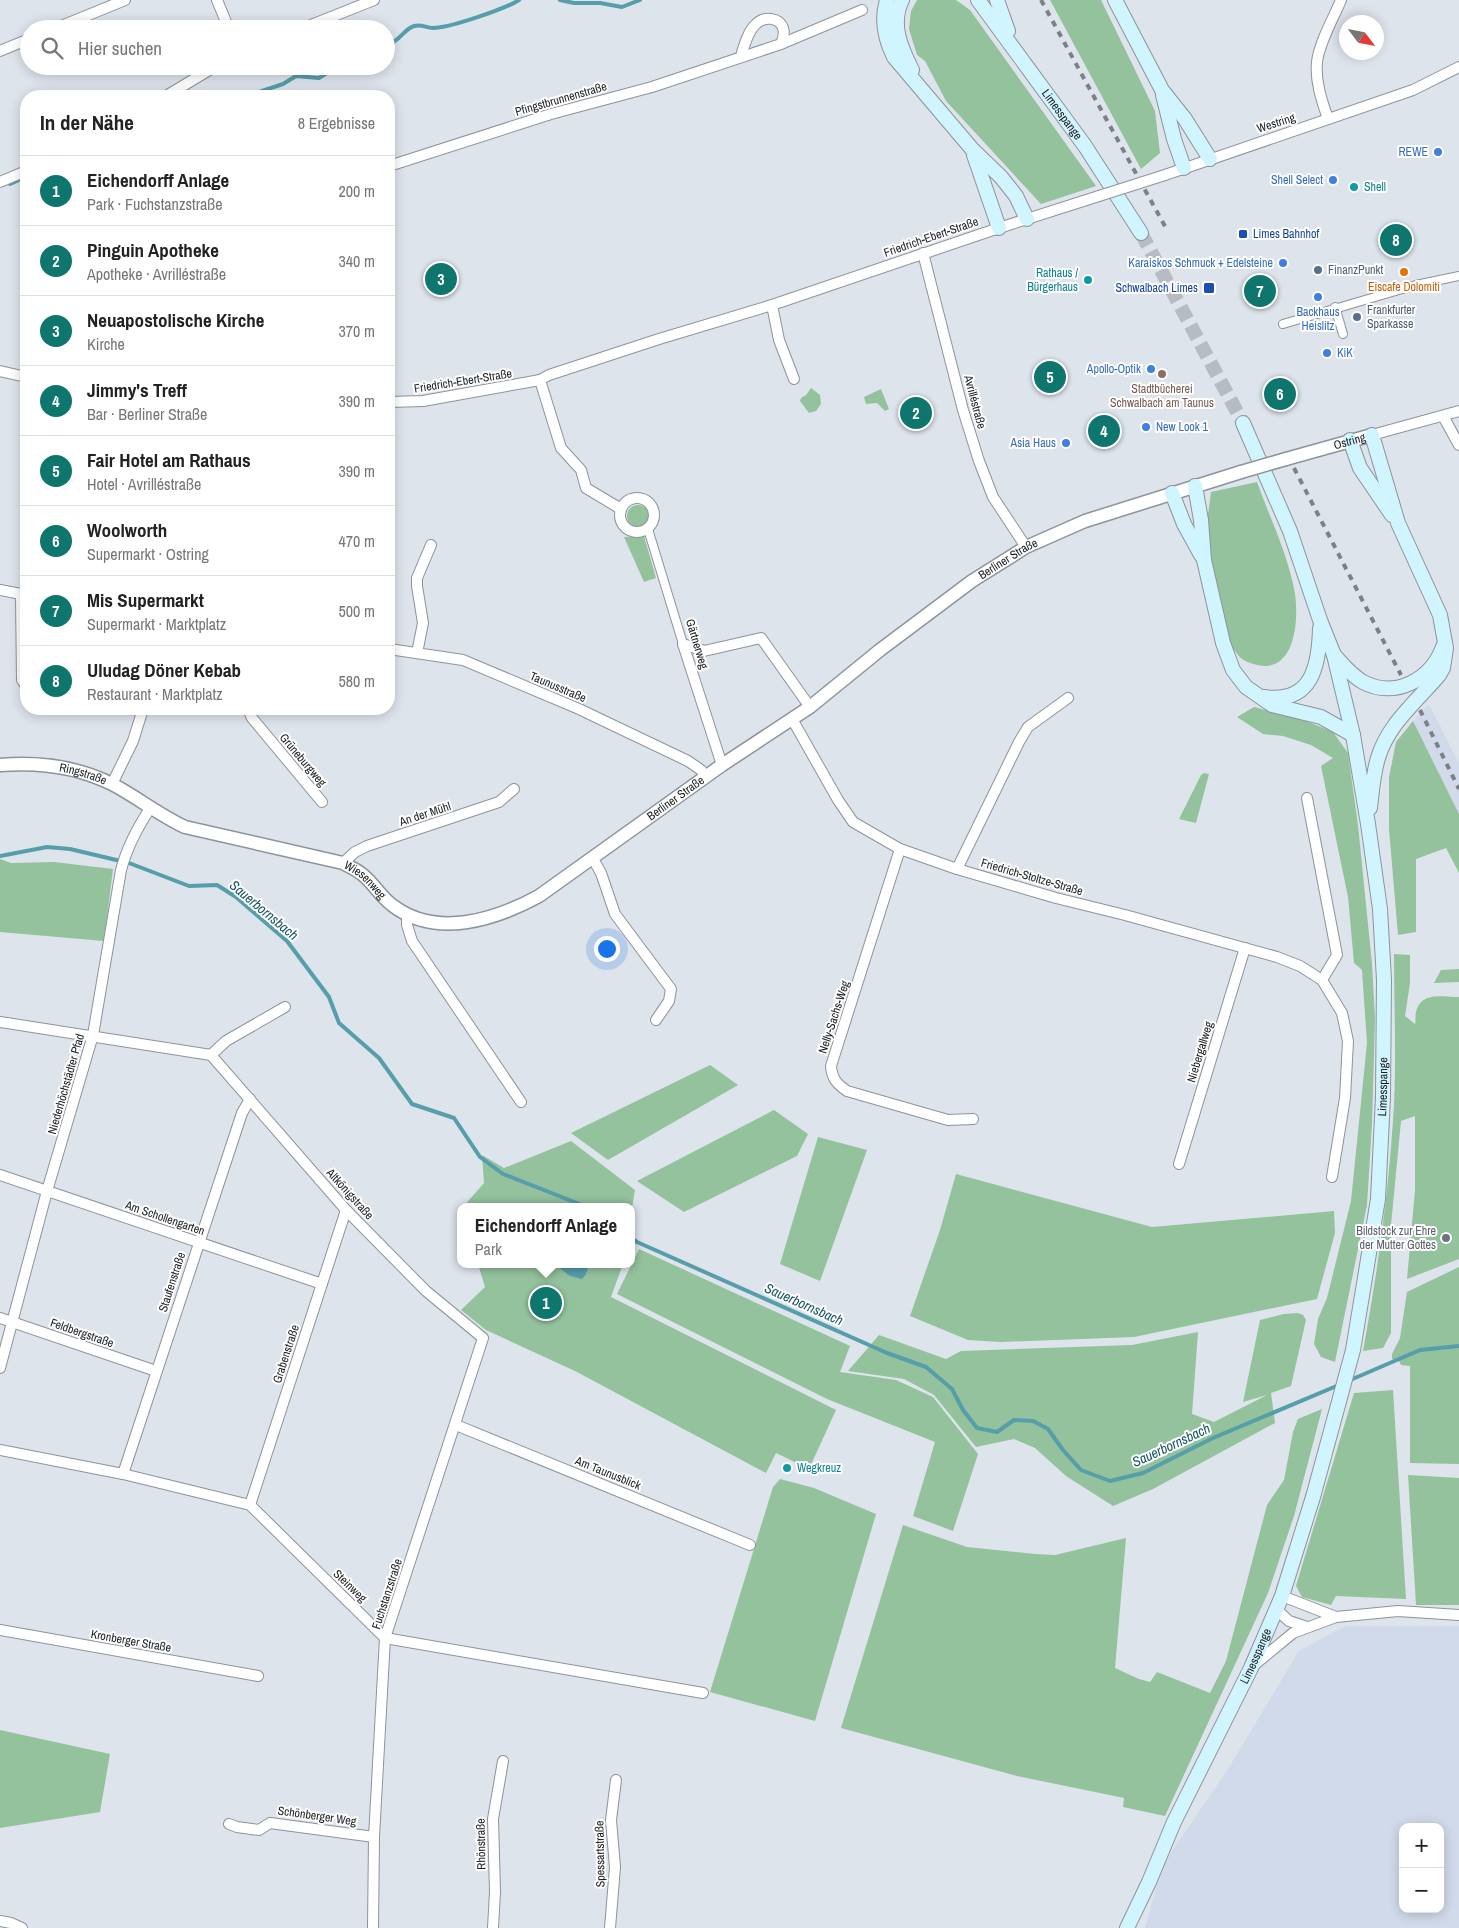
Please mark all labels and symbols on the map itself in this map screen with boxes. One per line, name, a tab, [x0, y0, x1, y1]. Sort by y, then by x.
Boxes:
north arrow	[1339, 15, 1384, 60]
street label: Pfingstbrunnenstraße	[513, 78, 609, 120]
street label: Limesspange	[1038, 86, 1086, 143]
street label: Westring	[1255, 109, 1298, 137]
place label: REWE	[1398, 144, 1428, 160]
marker: REWE	[1432, 146, 1444, 158]
place label: Shell Select	[1271, 172, 1323, 188]
marker: Shell Select	[1327, 174, 1339, 186]
place label: Shell	[1364, 179, 1386, 195]
marker: Shell	[1348, 181, 1360, 193]
street label: Friedrich-Ebert-Straße	[882, 213, 980, 261]
pin: 8	[1380, 221, 1412, 259]
place label: Limes Bahnhof	[1253, 226, 1319, 242]
marker: Limes Bahnhof	[1237, 228, 1249, 240]
place label: Karaiskos Schmuck + Edelsteine	[1128, 255, 1273, 271]
marker: Karaiskos Schmuck + Edelsteine	[1277, 257, 1289, 269]
pin: 3	[425, 260, 457, 298]
place label: FinanzPunkt	[1328, 262, 1384, 278]
marker: FinanzPunkt	[1312, 264, 1324, 276]
place label: Rathaus / Bürgerhaus	[1027, 265, 1078, 295]
marker: Eiscafe Dolomiti	[1398, 266, 1410, 278]
pin: 7	[1244, 272, 1276, 310]
marker: Rathaus / Bürgerhaus	[1082, 274, 1094, 286]
place label: Eiscafe Dolomiti	[1368, 279, 1440, 295]
place label: Schwalbach Limes	[1115, 280, 1198, 296]
marker: Schwalbach Limes	[1202, 281, 1216, 295]
marker: Backhaus Heislitz	[1312, 291, 1324, 303]
place label: Frankfurter Sparkasse	[1367, 302, 1416, 332]
place label: Backhaus Heislitz	[1296, 304, 1340, 334]
marker: Frankfurter Sparkasse	[1351, 311, 1363, 323]
place label: KiK	[1337, 345, 1353, 361]
marker: KiK	[1321, 347, 1333, 359]
pin: 5	[1034, 358, 1066, 396]
place label: Apollo-Optik	[1086, 361, 1141, 377]
marker: Apollo-Optik	[1145, 363, 1157, 375]
street label: Friedrich-Ebert-Straße	[413, 365, 513, 397]
marker: Stadtbücherei Schwalbach am Taunus	[1156, 368, 1168, 380]
street label: Avrilléstraße	[960, 372, 990, 431]
pin: 6	[1264, 375, 1296, 413]
place label: Stadtbücherei Schwalbach am Taunus	[1110, 381, 1214, 411]
pin: 2	[900, 394, 932, 432]
pin: 4	[1088, 412, 1120, 450]
place label: New Look 1	[1156, 419, 1208, 435]
marker: New Look 1	[1140, 421, 1152, 433]
street label: Ostring	[1332, 429, 1368, 453]
place label: Asia Haus	[1010, 435, 1056, 451]
marker: Asia Haus	[1060, 437, 1072, 449]
street label: Berliner Straße	[975, 535, 1040, 583]
street label: Gärtnerweg	[682, 617, 712, 671]
street label: Taunusstraße	[527, 668, 589, 706]
street label: Grüneburgweg	[276, 730, 330, 790]
street label: Ringstraße	[58, 759, 109, 789]
street label: Berliner Straße	[644, 772, 708, 824]
street label: An der Mühl	[396, 798, 453, 830]
street label: Friedrich-Stoltze-Straße	[979, 855, 1085, 899]
street label: Wiesenweg	[341, 857, 390, 903]
water label: Sauerbornsbach	[226, 876, 302, 944]
your location	[594, 936, 620, 962]
street label: Nelly-Sachs-Weg	[815, 978, 853, 1056]
street label: Niebergallweg	[1183, 1019, 1217, 1084]
street label: Niederhöchstädter Pfad	[44, 1032, 88, 1136]
street label: Limesspange	[1374, 1057, 1391, 1117]
street label: Altkönigstraße	[322, 1164, 377, 1223]
street label: Am Schollengarten	[122, 1197, 207, 1239]
place label: Bildstock zur Ehre der Mutter Gottes	[1356, 1223, 1436, 1253]
marker: Bildstock zur Ehre der Mutter Gottes	[1440, 1232, 1452, 1244]
street label: Staufenstraße	[155, 1250, 189, 1314]
water label: Sauerbornsbach	[762, 1279, 846, 1329]
pin: 1	[530, 1284, 562, 1322]
street label: Feldbergstraße	[48, 1315, 116, 1351]
street label: Grabenstraße	[269, 1323, 303, 1385]
water label: Sauerbornsbach	[1129, 1419, 1213, 1471]
street label: Am Taunusblick	[572, 1452, 643, 1493]
place label: Wegkreuz	[797, 1460, 841, 1476]
marker: Wegkreuz	[781, 1462, 793, 1474]
street label: Fuchstanzstraße	[368, 1557, 406, 1631]
street label: Steinweg	[330, 1566, 371, 1606]
street label: Kronberger Straße	[89, 1626, 173, 1656]
street label: Limesspange	[1236, 1626, 1275, 1687]
street label: Schönberger Weg	[277, 1803, 358, 1830]
street label: Rhönstraße	[473, 1818, 489, 1870]
street label: Spessartstraße	[591, 1820, 609, 1888]

